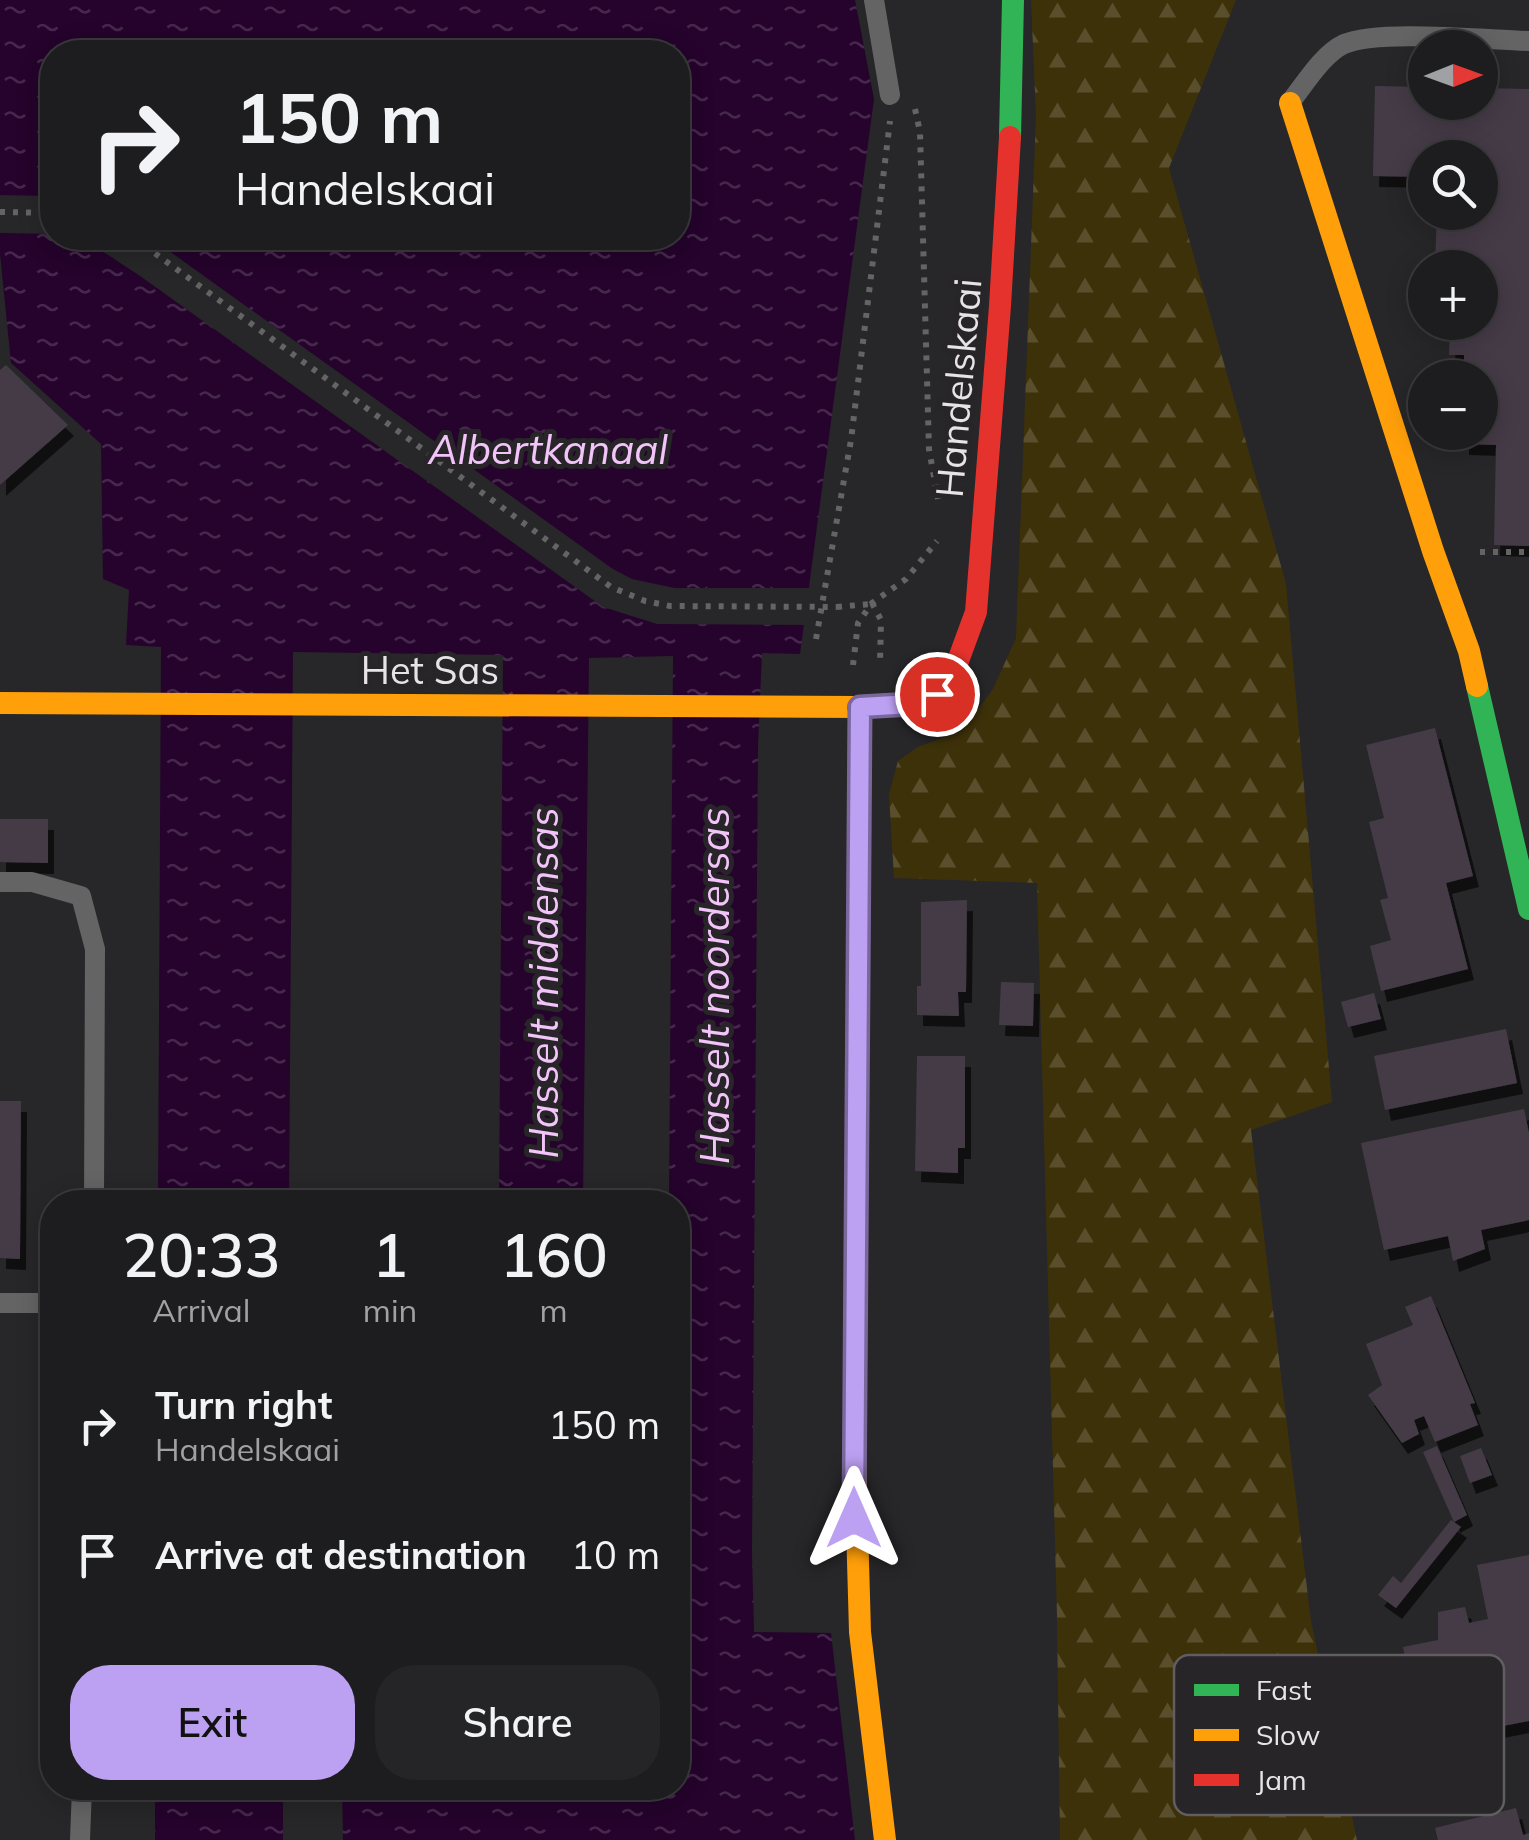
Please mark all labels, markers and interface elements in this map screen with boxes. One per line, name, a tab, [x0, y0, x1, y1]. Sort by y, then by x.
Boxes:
north arrow	[1408, 30, 1498, 120]
map controls	[1408, 30, 1498, 450]
text: 150 m	[235, 73, 443, 161]
icon: right	[70, 80, 200, 210]
button: search	[1408, 140, 1498, 230]
text: Handelskaai	[235, 160, 495, 216]
button: +	[1408, 250, 1498, 340]
street label: Handelskaai	[925, 277, 991, 499]
button: −	[1408, 360, 1498, 450]
water label: Albertkanaal	[427, 424, 668, 474]
street label: Het Sas	[361, 646, 499, 694]
pin	[895, 652, 980, 737]
icon: arrive	[910, 667, 965, 722]
water label: Hasselt middensas	[518, 807, 568, 1159]
water label: Hasselt noordersas	[689, 807, 739, 1165]
text: 20:33	[122, 1217, 281, 1292]
text: 1	[372, 1217, 408, 1292]
text: 160	[500, 1217, 608, 1292]
text: Arrival	[153, 1290, 250, 1330]
text: min	[363, 1290, 417, 1330]
text: m	[540, 1290, 568, 1330]
text: Turn right	[155, 1381, 332, 1429]
icon: right	[70, 1398, 125, 1453]
text: 150 m	[548, 1401, 660, 1449]
text: Handelskaai	[155, 1429, 340, 1469]
position arrow	[802, 1466, 906, 1570]
icon: arrive	[70, 1528, 125, 1583]
text: Arrive at destination	[155, 1531, 527, 1579]
text: 10 m	[571, 1531, 660, 1579]
legend	[1174, 1655, 1504, 1815]
button: Exit	[70, 1665, 355, 1780]
button: Share	[375, 1665, 660, 1780]
text: Fast	[1256, 1672, 1312, 1707]
text: Slow	[1256, 1717, 1320, 1752]
text: Jam	[1256, 1762, 1307, 1797]

